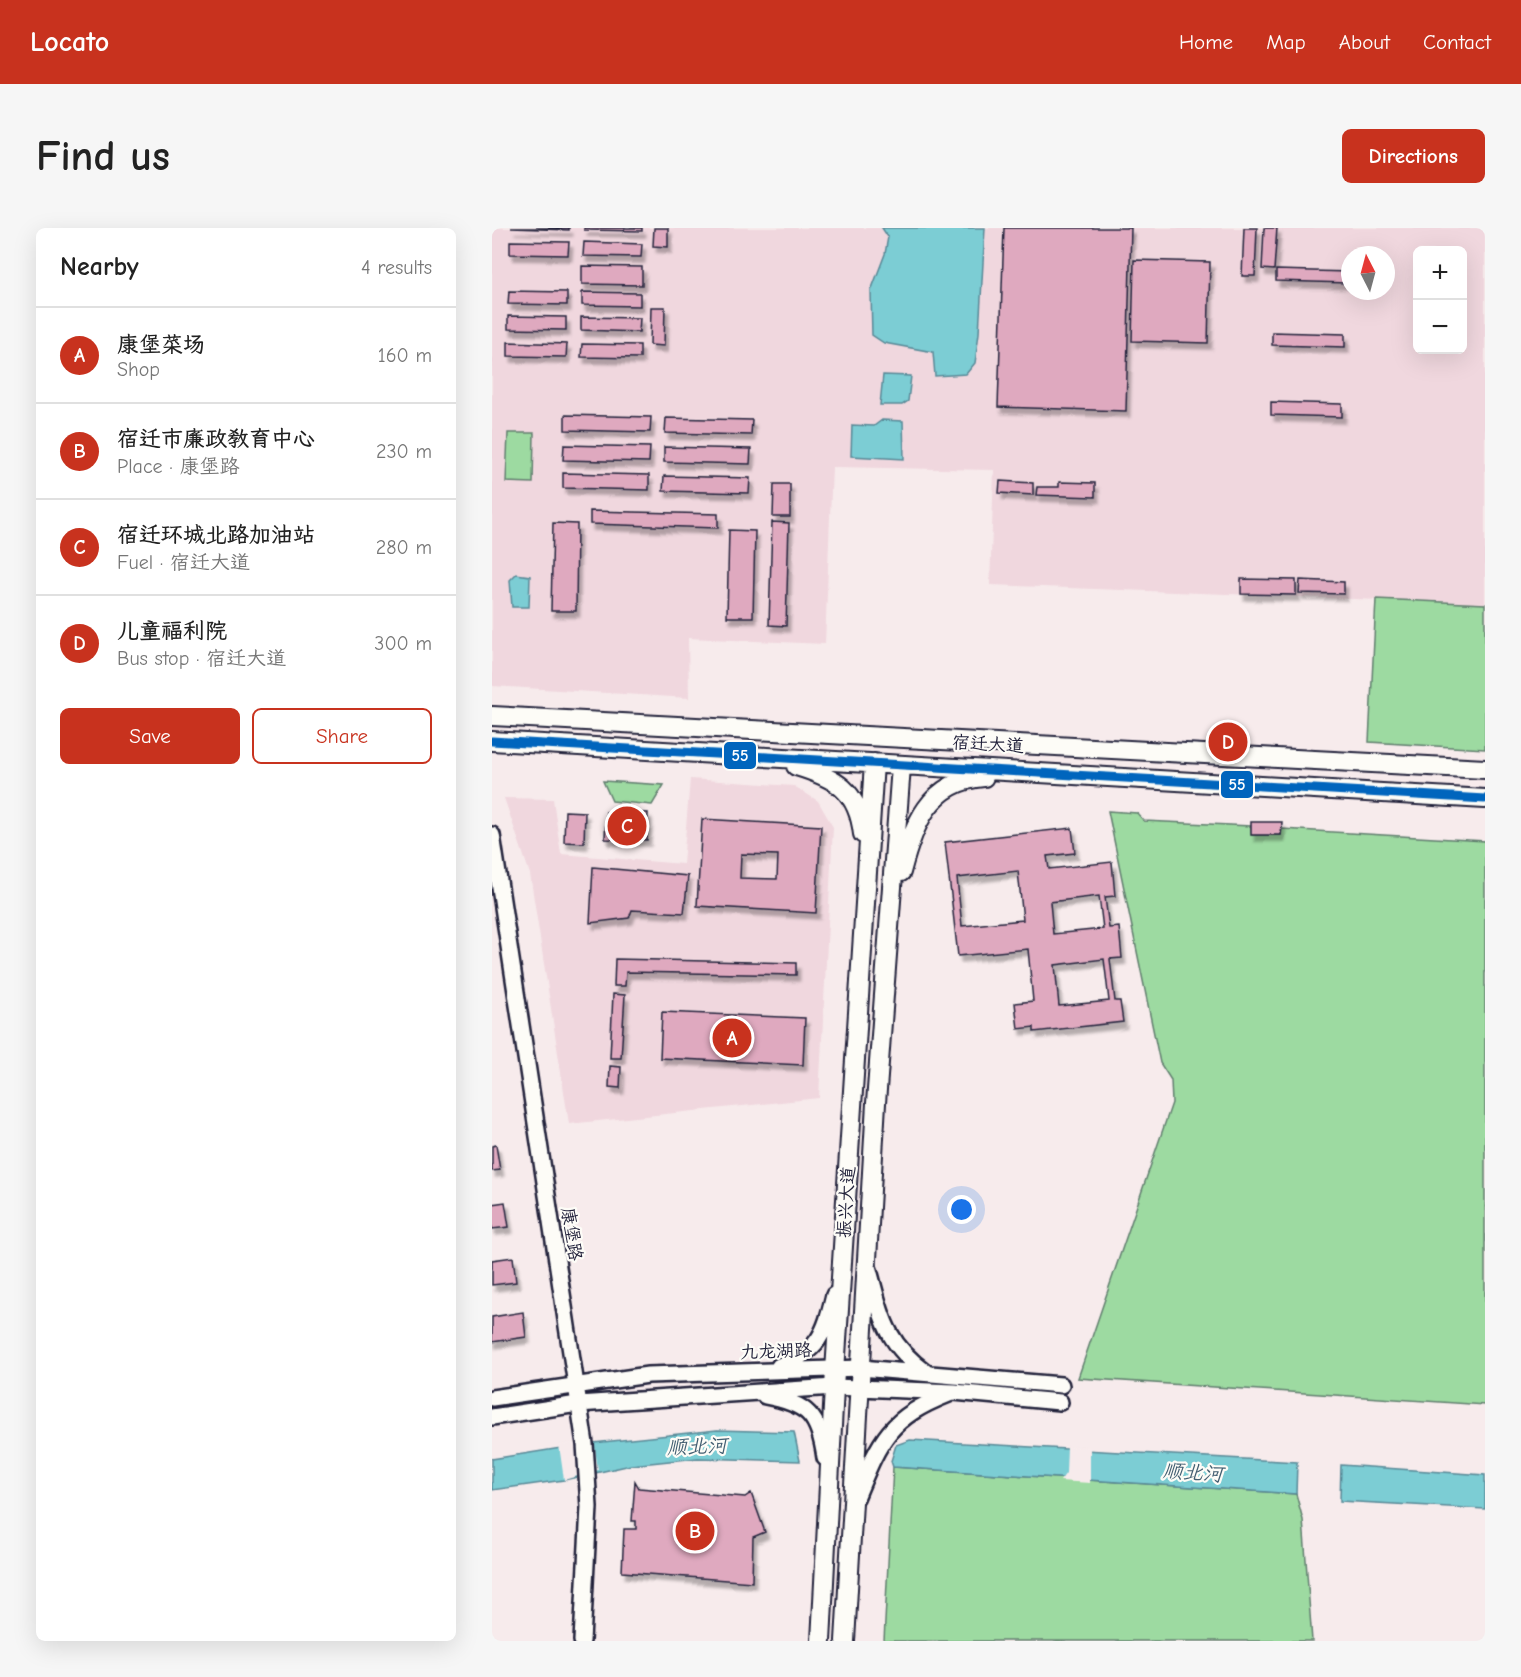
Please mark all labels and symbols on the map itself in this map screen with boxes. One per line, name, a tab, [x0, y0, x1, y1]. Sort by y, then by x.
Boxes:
north arrow	[1341, 246, 1395, 300]
pin: D	[1208, 720, 1248, 764]
street label: 宿迁大道	[951, 732, 1024, 757]
line badge: 55	[723, 741, 757, 770]
text: 55	[732, 747, 749, 765]
line badge: 55	[1220, 770, 1254, 799]
text: 55	[1229, 776, 1246, 794]
pin: C	[608, 804, 646, 848]
pin: A	[712, 1016, 752, 1060]
street label: 振兴大道	[834, 1165, 859, 1239]
your location	[947, 1195, 976, 1224]
street label: 康堡路	[557, 1206, 586, 1262]
street label: 九龙湖路	[740, 1340, 812, 1363]
water label: 顺北河	[667, 1434, 730, 1459]
water label: 顺北河	[1162, 1459, 1227, 1486]
pin: B	[676, 1508, 714, 1554]

